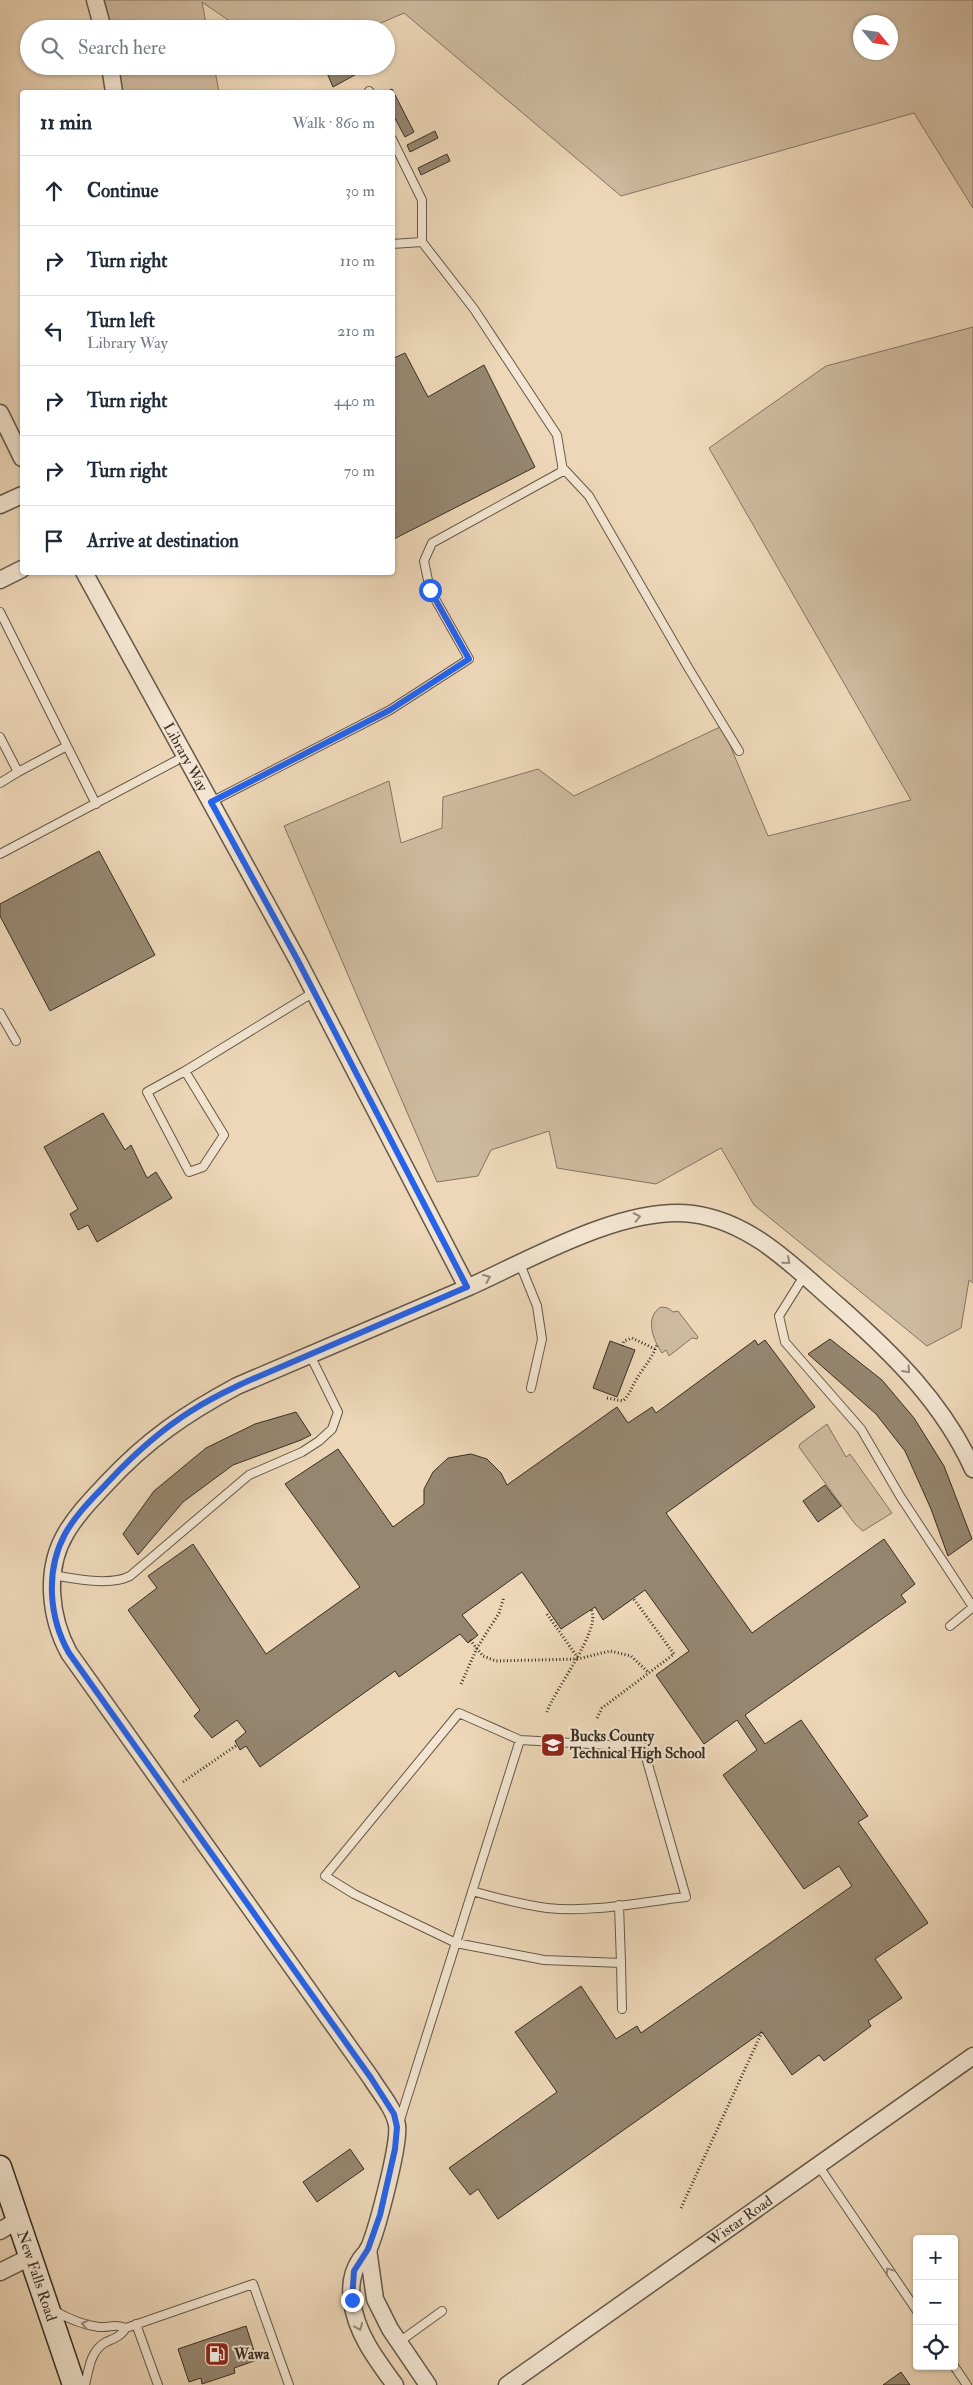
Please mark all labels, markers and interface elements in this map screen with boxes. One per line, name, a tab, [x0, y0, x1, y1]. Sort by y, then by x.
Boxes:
north arrow	[853, 15, 898, 60]
search box	[20, 20, 395, 75]
icon: search	[38, 34, 66, 62]
text: Search here	[78, 36, 166, 60]
text: 11 min	[40, 109, 92, 136]
text: Walk · 860 m	[292, 113, 375, 133]
icon: ahead	[40, 177, 68, 205]
text: Continue	[87, 179, 158, 203]
text: 30 m	[345, 181, 375, 201]
icon: right	[40, 247, 68, 275]
text: Turn right	[87, 249, 167, 273]
text: 110 m	[340, 251, 375, 271]
text: Turn left	[87, 309, 155, 333]
icon: left	[40, 317, 68, 345]
text: 210 m	[337, 321, 375, 341]
text: Library Way	[87, 333, 168, 353]
icon: right	[40, 387, 68, 415]
text: Turn right	[87, 389, 167, 413]
text: 440 m	[334, 391, 375, 411]
icon: right	[40, 457, 68, 485]
text: Turn right	[87, 459, 167, 483]
text: 70 m	[344, 461, 375, 481]
icon: arrive	[40, 527, 68, 555]
text: Arrive at destination	[87, 529, 239, 553]
route start	[419, 579, 442, 602]
street label: Library Way	[159, 719, 213, 795]
one-way arrow	[633, 1212, 642, 1223]
one-way arrow	[781, 1255, 790, 1264]
one-way arrow	[482, 1274, 491, 1285]
one-way arrow	[901, 1365, 910, 1374]
place label: Bucks County Technical High School	[569, 1727, 706, 1764]
school or university icon: Bucks County Technical High School	[540, 1732, 566, 1758]
street label: Wistar Road	[703, 2191, 777, 2251]
street label: New Falls Road	[13, 2228, 61, 2324]
map controls	[913, 2235, 958, 2370]
button: +	[913, 2235, 958, 2280]
one-way arrow	[886, 2267, 895, 2277]
button: −	[913, 2280, 958, 2325]
route end	[341, 2289, 364, 2312]
one-way arrow	[81, 2319, 90, 2330]
one-way arrow	[353, 2322, 364, 2331]
button: locate	[913, 2325, 958, 2370]
fuel station icon: Wawa	[204, 2341, 230, 2367]
place label: Wawa	[233, 2345, 270, 2364]

